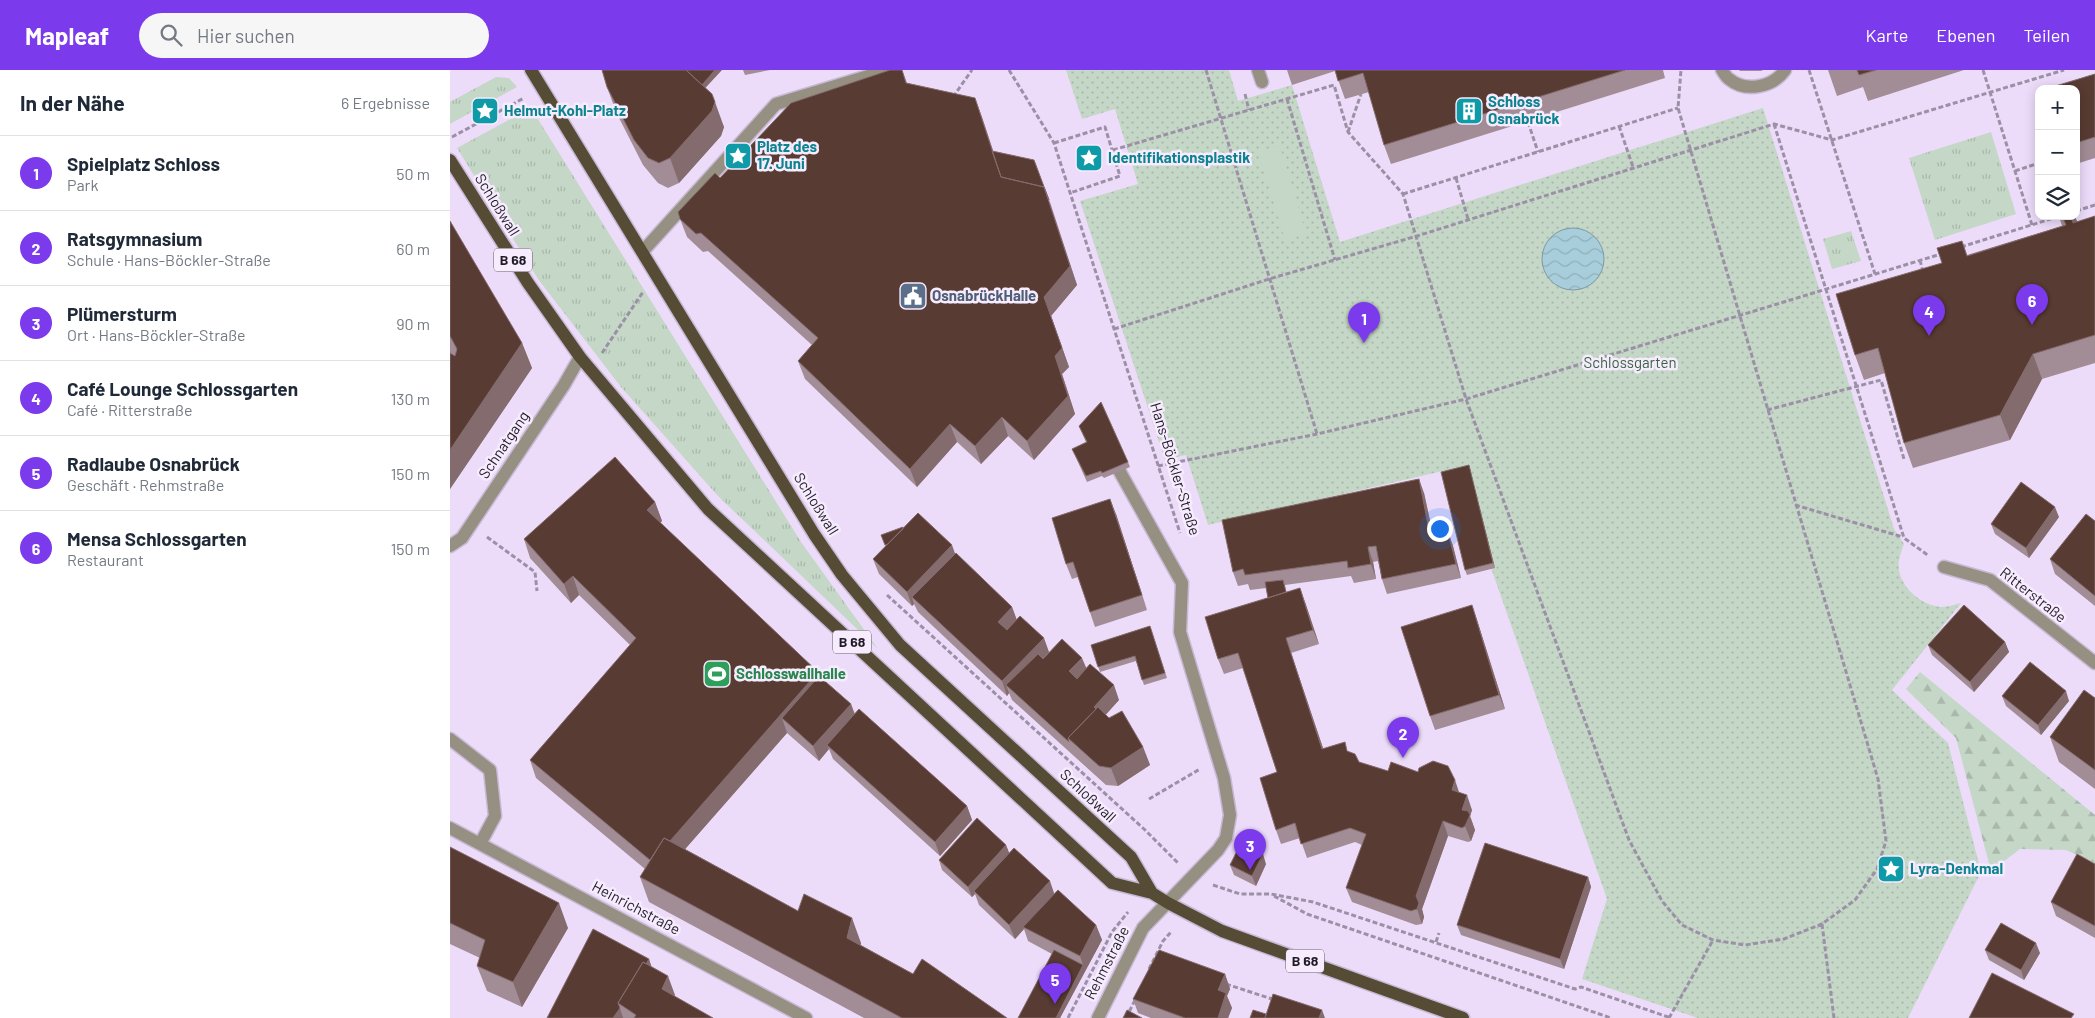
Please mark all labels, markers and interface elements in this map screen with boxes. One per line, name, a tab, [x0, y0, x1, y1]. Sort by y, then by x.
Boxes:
search box	[139, 13, 489, 58]
text: Mapleaf	[25, 21, 109, 50]
icon: search	[157, 21, 185, 49]
text: Hier suchen	[197, 24, 295, 47]
text: Karte	[1865, 24, 1908, 46]
text: Ebenen	[1936, 24, 1995, 46]
text: Teilen	[2023, 24, 2070, 46]
map controls	[2035, 85, 2080, 220]
button: +	[2035, 85, 2080, 130]
text: In der Nähe	[20, 90, 125, 115]
place label: Schloss Osnabrück	[1488, 92, 1559, 127]
text: 6 Ergebnisse	[341, 93, 430, 112]
place icon: Helmut-Kohl-Platz	[470, 96, 500, 126]
building icon: Schloss Osnabrück	[1454, 96, 1484, 126]
place label: Helmut-Kohl-Platz	[504, 101, 626, 119]
button: −	[2035, 130, 2080, 175]
place label: Platz des 17. Juni	[757, 137, 818, 172]
place icon: Platz des 17. Juni	[723, 141, 753, 171]
place icon: Identifikationsplastik	[1074, 143, 1104, 173]
place label: Identifikationsplastik	[1108, 148, 1250, 166]
text: Spielplatz Schloss	[67, 152, 220, 175]
text: 1	[33, 164, 39, 183]
text: 50 m	[396, 164, 430, 183]
street label: Schloßwall	[472, 170, 524, 239]
text: Park	[67, 175, 98, 194]
button: layers	[2035, 175, 2080, 220]
text: Ratsgymnasium	[67, 227, 202, 250]
text: 2	[32, 239, 40, 258]
text: 60 m	[396, 239, 430, 258]
road number: B 68	[494, 248, 532, 272]
text: Schule · Hans-Böckler-Straße	[67, 250, 271, 269]
public building icon: OsnabrückHalle	[898, 281, 928, 311]
pin: 6	[2016, 284, 2048, 325]
place label: OsnabrückHalle	[932, 286, 1036, 304]
pin: 4	[1913, 295, 1945, 336]
text: Plümersturm	[67, 302, 177, 325]
pin: 1	[1348, 302, 1380, 343]
text: 3	[32, 314, 40, 333]
text: 90 m	[396, 314, 430, 333]
text: Ort · Hans-Böckler-Straße	[67, 325, 246, 344]
park label: Schlossgarten	[1583, 353, 1677, 371]
text: Café Lounge Schlossgarten	[67, 377, 298, 400]
text: 4	[31, 389, 41, 408]
text: 130 m	[391, 389, 430, 408]
text: Café · Ritterstraße	[67, 400, 192, 419]
street label: Hans-Böckler-Straße	[1147, 400, 1205, 537]
street label: Schnatgang	[474, 407, 532, 482]
text: Radlaube Osnabrück	[67, 452, 240, 475]
text: 5	[32, 464, 40, 483]
text: 150 m	[391, 464, 430, 483]
street label: Schloßwall	[791, 469, 843, 538]
text: Geschäft · Rehmstraße	[67, 475, 224, 494]
your location	[1427, 516, 1453, 542]
text: Mensa Schlossgarten	[67, 527, 247, 550]
text: 6	[32, 539, 40, 558]
text: 150 m	[391, 539, 430, 558]
text: Restaurant	[67, 550, 144, 569]
street label: Ritterstraße	[1997, 563, 2070, 626]
road number: B 68	[833, 630, 871, 654]
sports icon: Schlosswallhalle	[702, 659, 732, 689]
place label: Schlosswallhalle	[736, 664, 846, 682]
pin: 2	[1387, 717, 1419, 758]
street label: Schloßwall	[1057, 765, 1120, 826]
pin: 3	[1234, 829, 1266, 870]
place icon: Lyra-Denkmal	[1876, 854, 1906, 884]
place label: Lyra-Denkmal	[1910, 859, 2003, 877]
street label: Heinrichstraße	[589, 876, 684, 938]
street label: Rehmstraße	[1080, 923, 1132, 1002]
road number: B 68	[1286, 949, 1324, 972]
pin: 5	[1039, 963, 1071, 1004]

